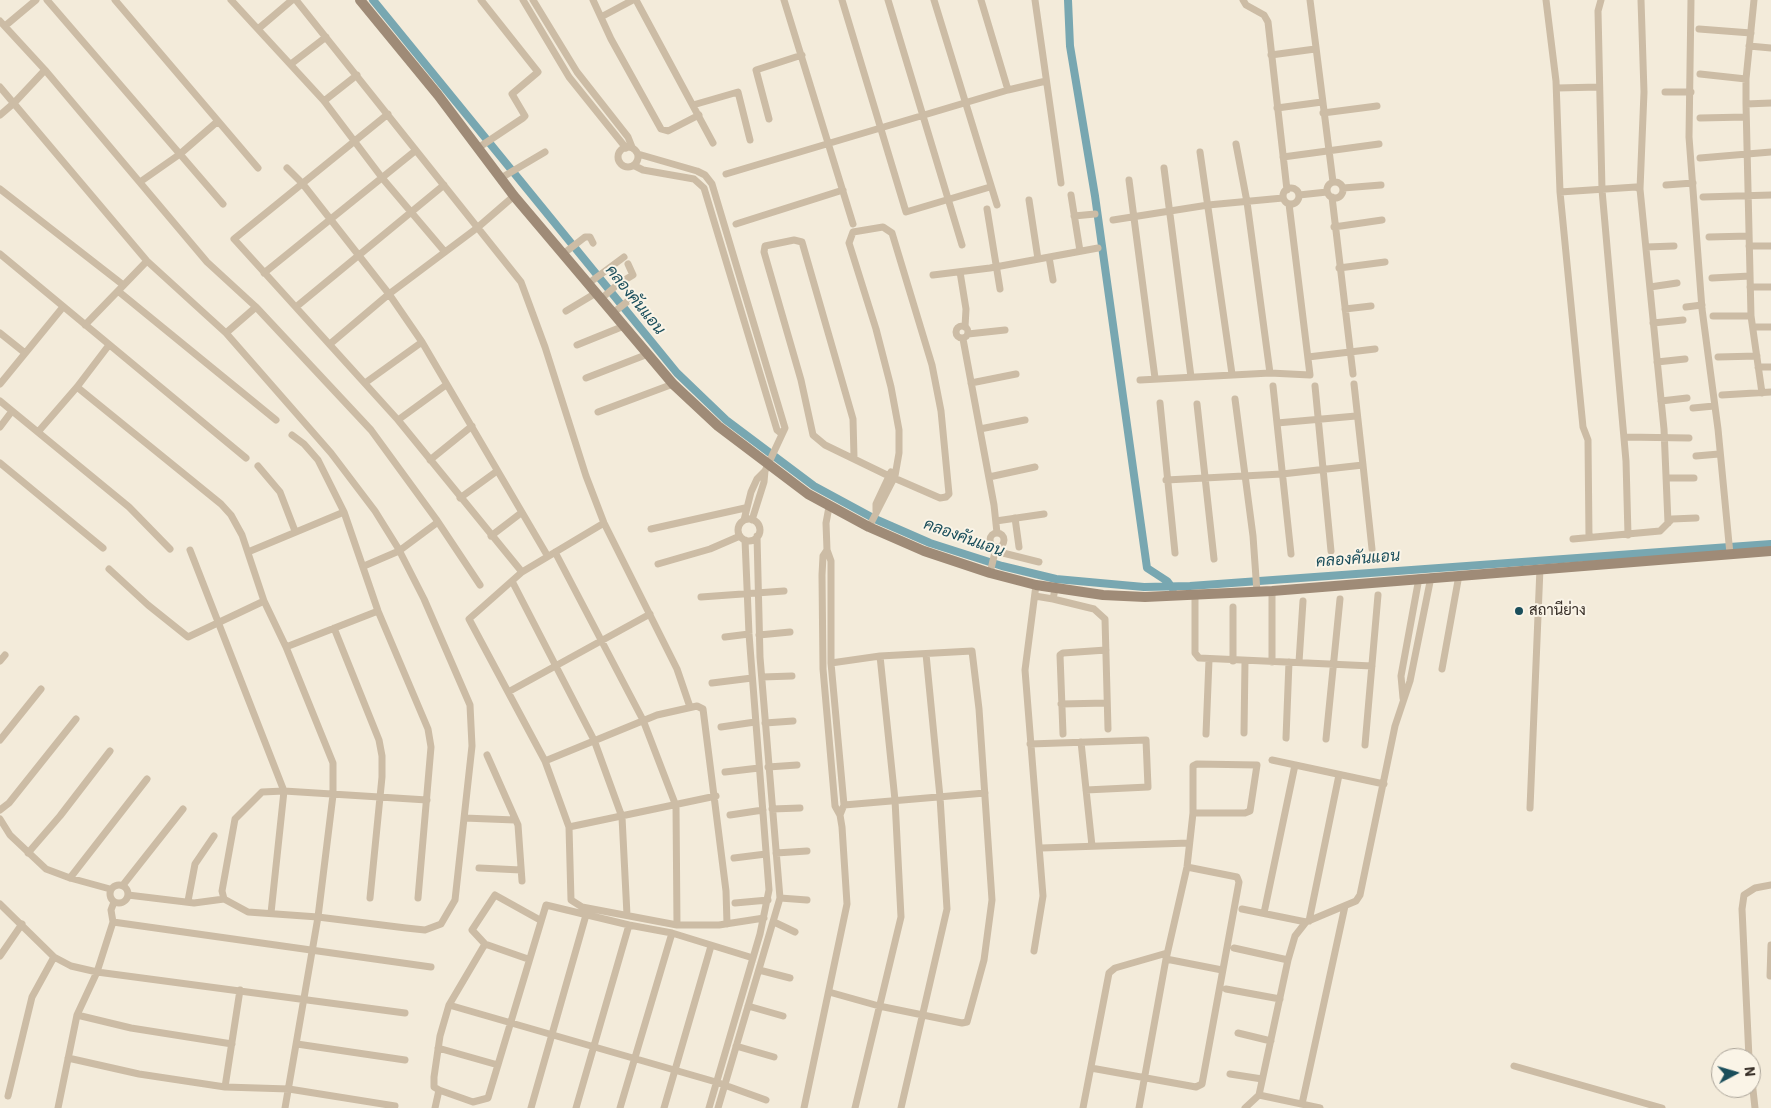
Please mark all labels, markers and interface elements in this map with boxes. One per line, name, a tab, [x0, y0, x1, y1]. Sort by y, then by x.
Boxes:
water label: คลองคันแอน	[601, 261, 669, 339]
water label: คลองคันแอน	[921, 515, 1007, 561]
water label: คลองคันแอน	[1315, 546, 1401, 572]
place label: สถานีย่าง	[1529, 602, 1586, 620]
marker: สถานีย่าง	[1513, 605, 1525, 617]
north arrow	[1711, 1048, 1761, 1098]
text: N	[1740, 1066, 1759, 1078]

